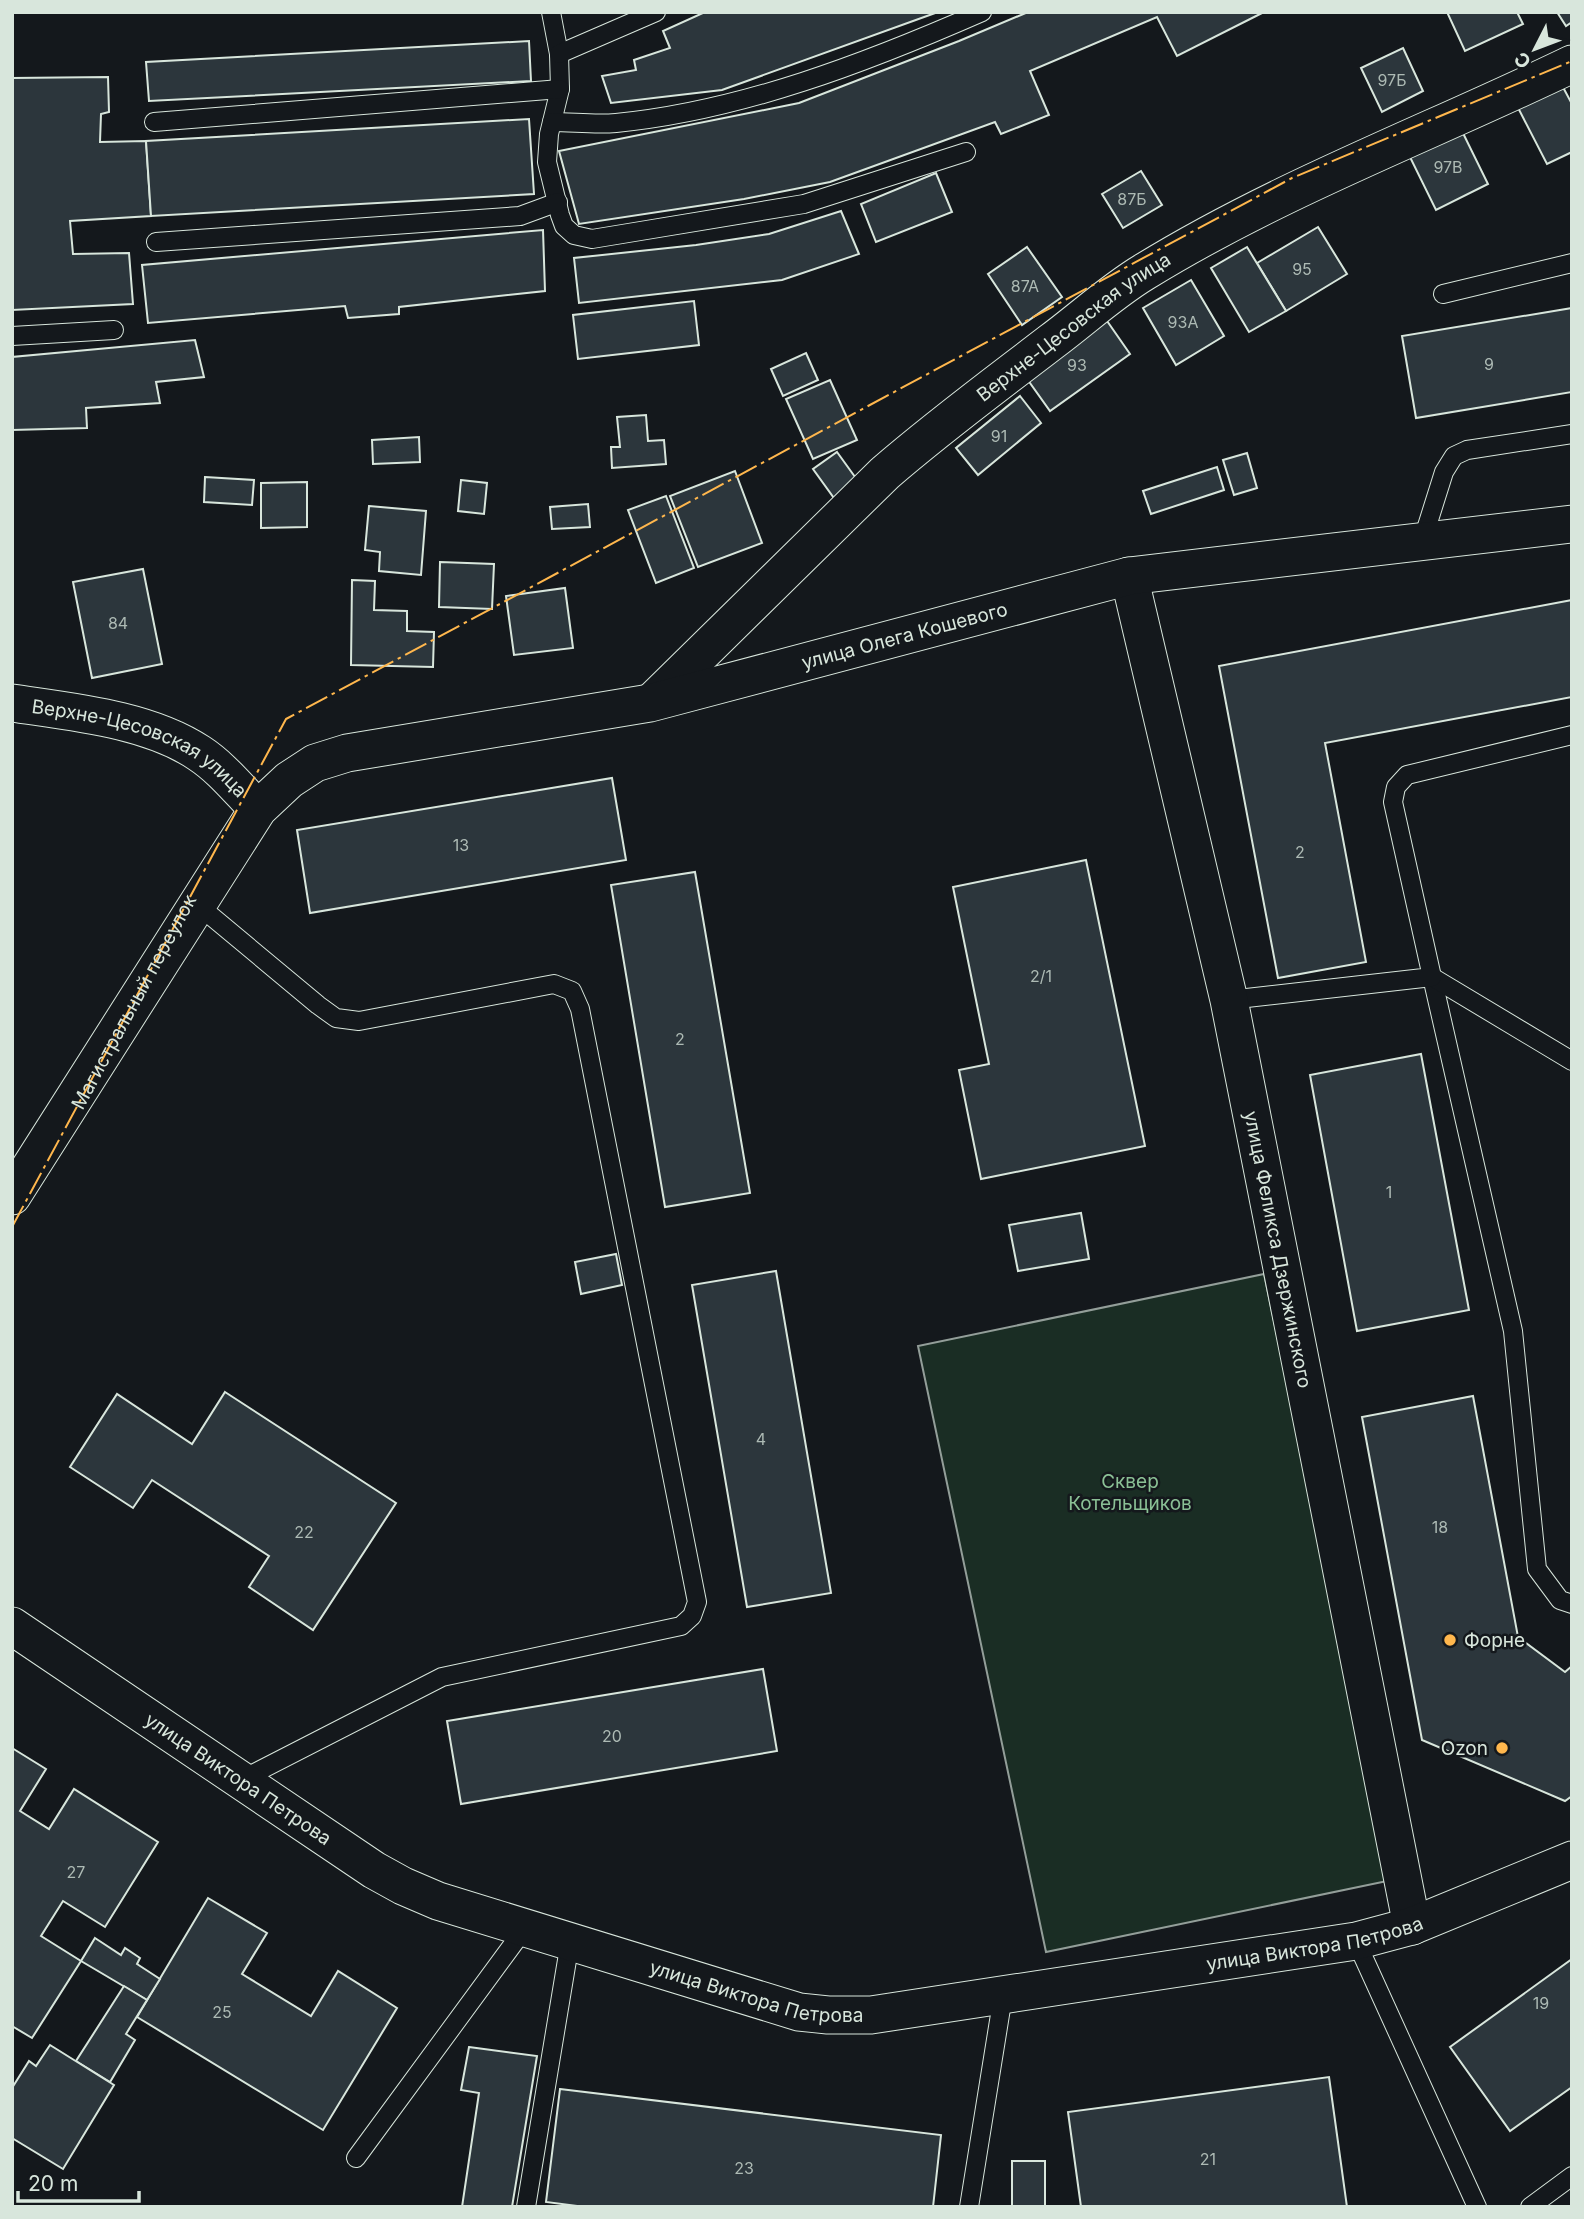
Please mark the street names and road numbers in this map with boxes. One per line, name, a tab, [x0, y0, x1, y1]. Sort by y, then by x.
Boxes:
street label: Верхне-Цесовская улица	[972, 247, 1174, 406]
street label: улица Олега Кошевого	[799, 597, 1010, 674]
street label: Верхне-Цесовская улица	[30, 694, 252, 802]
street label: Магистральный переулок	[66, 890, 201, 1113]
street label: улица Феликса Дзержинского	[1240, 1109, 1317, 1390]
street label: улица Виктора Петрова	[141, 1708, 336, 1850]
street label: улица Виктора Петрова	[1205, 1911, 1426, 1975]
street label: улица Виктора Петрова	[647, 1955, 863, 2027]

